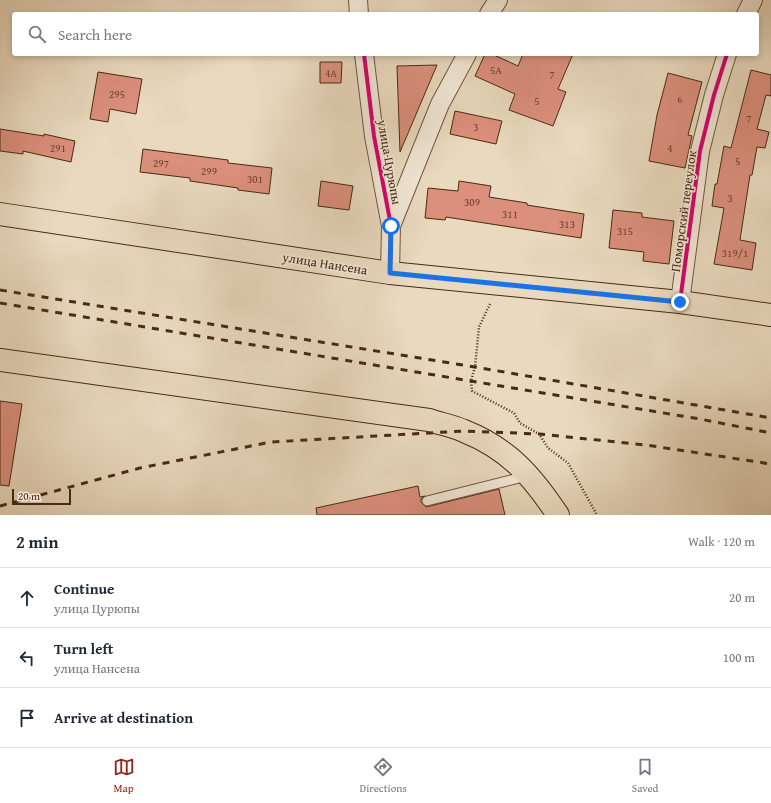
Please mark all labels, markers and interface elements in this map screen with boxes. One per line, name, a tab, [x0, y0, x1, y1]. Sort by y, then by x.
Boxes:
search box	[12, 12, 759, 56]
icon: search	[26, 23, 48, 45]
text: Search here	[58, 24, 132, 45]
house number: 5А	[490, 62, 502, 78]
house number: 4А	[325, 65, 337, 81]
house number: 7	[549, 66, 555, 82]
house number: 295	[109, 86, 125, 102]
house number: 6	[677, 91, 683, 107]
house number: 5	[534, 93, 540, 109]
house number: 7	[746, 110, 752, 126]
street label: улица Цурюпы	[373, 117, 406, 206]
house number: 3	[473, 119, 479, 135]
house number: 291	[50, 140, 66, 156]
house number: 4	[667, 140, 673, 156]
street label: Поморский переулок	[666, 149, 701, 273]
house number: 5	[735, 153, 741, 169]
house number: 297	[153, 155, 169, 171]
house number: 299	[201, 163, 217, 179]
house number: 301	[247, 171, 263, 187]
house number: 3	[727, 190, 733, 206]
house number: 309	[464, 194, 480, 210]
house number: 311	[502, 206, 518, 222]
house number: 313	[559, 216, 575, 232]
route start	[382, 217, 400, 235]
house number: 315	[617, 223, 633, 239]
house number: 319/1	[722, 245, 748, 261]
street label: улица Нансена	[280, 247, 370, 280]
route end	[671, 293, 689, 311]
scale bar	[12, 487, 71, 506]
text: 20 m	[18, 488, 40, 504]
text: 2 min	[16, 529, 58, 554]
text: Walk · 120 m	[688, 532, 755, 551]
text: Continue	[54, 578, 115, 599]
icon: ahead	[16, 587, 38, 609]
text: 20 m	[729, 588, 755, 607]
text: улица Цурюпы	[54, 599, 140, 618]
text: Turn left	[54, 638, 113, 659]
icon: left	[16, 647, 38, 669]
text: 100 m	[723, 648, 755, 667]
text: улица Нансена	[54, 659, 140, 678]
icon: arrive	[16, 707, 38, 729]
text: Arrive at destination	[54, 707, 193, 728]
tab: Map	[113, 756, 135, 796]
tab: Directions	[360, 756, 407, 796]
tab: Saved	[632, 756, 658, 796]

